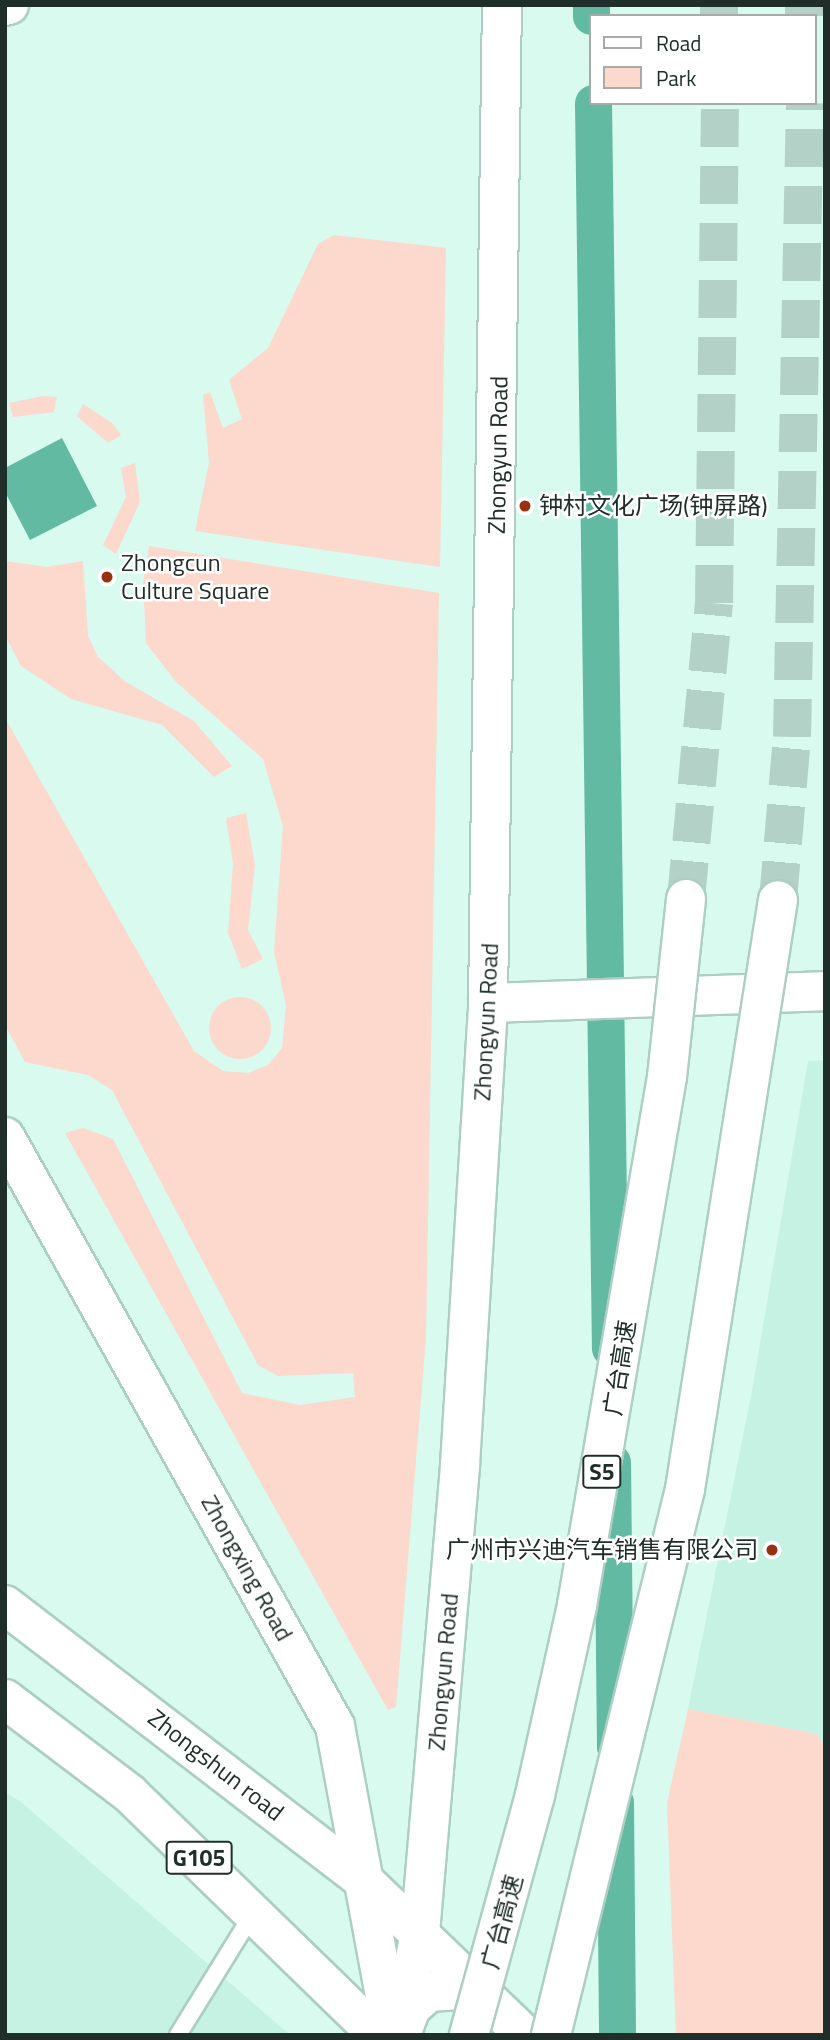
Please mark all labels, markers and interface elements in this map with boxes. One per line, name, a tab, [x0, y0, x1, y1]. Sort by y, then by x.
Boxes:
legend	[588, 14, 816, 105]
text: Road	[656, 27, 701, 59]
text: Park	[656, 62, 696, 94]
street label: Zhongyun Road	[482, 376, 514, 534]
place label: 钟村文化广场(钟屏路)	[539, 492, 768, 520]
marker: 钟村文化广场(钟屏路)	[517, 498, 533, 514]
place label: Zhongcun Culture Square	[121, 549, 269, 605]
marker: Zhongcun Culture Square	[99, 569, 115, 585]
street label: Zhongyun Road	[467, 942, 505, 1102]
street label: 广台高速	[598, 1318, 642, 1418]
road number: S5	[581, 1452, 623, 1492]
street label: Zhongxing Road	[195, 1490, 299, 1646]
place label: 广州市兴迪汽车销售有限公司	[446, 1536, 758, 1564]
marker: 广州市兴迪汽车销售有限公司	[764, 1542, 780, 1558]
street label: Zhongyun Road	[422, 1592, 464, 1752]
street label: Zhongshun road	[142, 1703, 290, 1827]
road number: G105	[164, 1839, 234, 1878]
street label: 广台高速	[476, 1872, 528, 1972]

